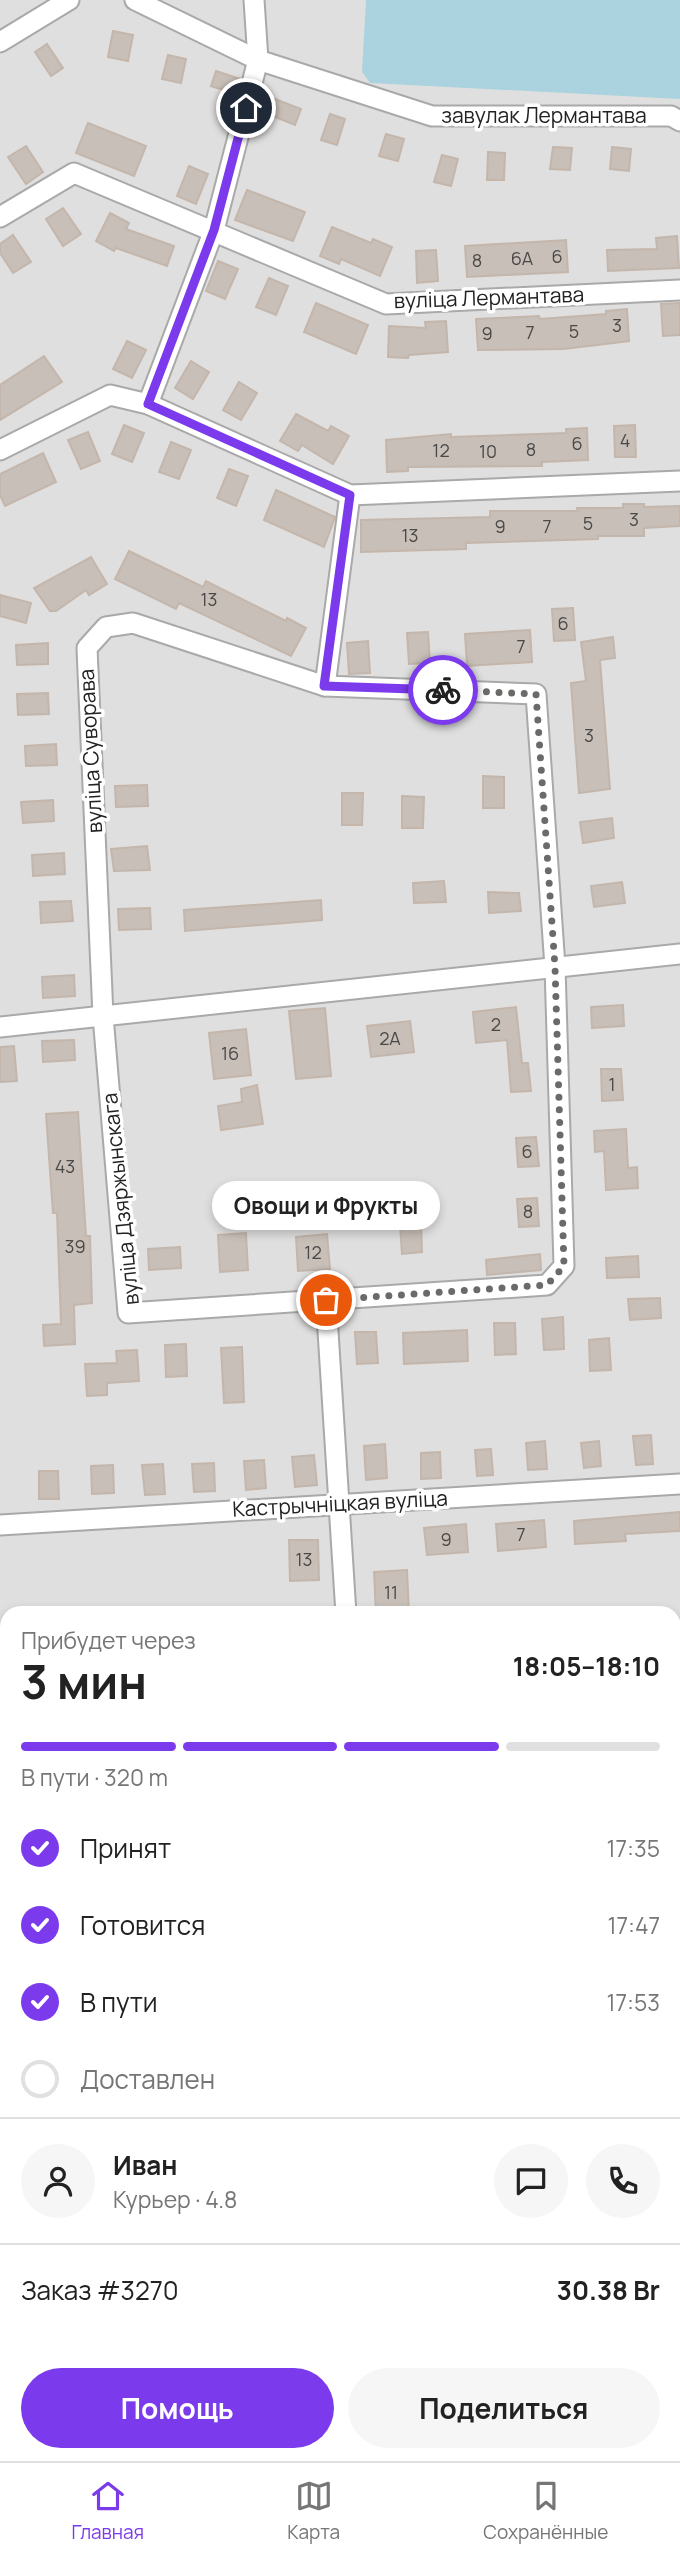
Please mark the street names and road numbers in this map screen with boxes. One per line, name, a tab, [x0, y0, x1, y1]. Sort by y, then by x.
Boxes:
street label: завулак Лермантава	[441, 101, 647, 129]
street label: вуліца Лермантава	[393, 280, 585, 314]
street label: вуліца Суворава	[72, 668, 108, 834]
street label: вуліца Дзяржынскага	[95, 1092, 145, 1307]
street label: Кастрычніцкая вуліца	[231, 1483, 448, 1523]

